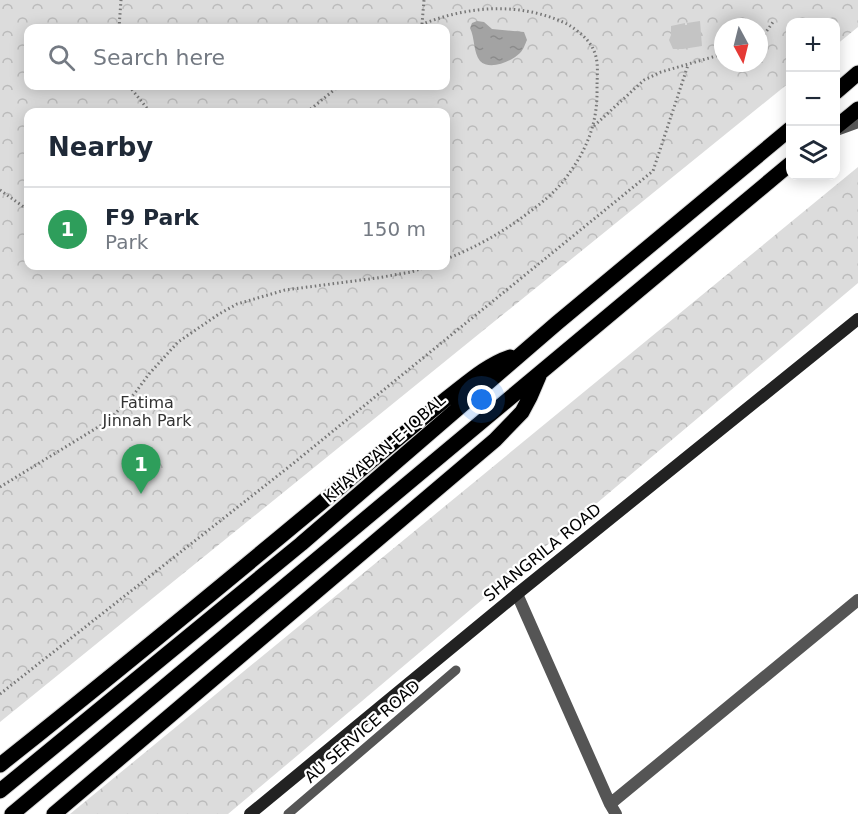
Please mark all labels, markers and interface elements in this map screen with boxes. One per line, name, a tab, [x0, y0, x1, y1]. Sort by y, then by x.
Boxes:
north arrow	[714, 18, 768, 72]
map controls	[786, 18, 840, 180]
button: +	[786, 18, 840, 72]
search box	[24, 24, 450, 90]
icon: search	[45, 41, 78, 74]
text: Search here	[93, 45, 225, 70]
button: −	[786, 72, 840, 126]
button: layers	[786, 126, 840, 180]
text: Nearby	[48, 132, 153, 162]
text: F9 Park	[105, 205, 199, 230]
text: 1	[61, 217, 74, 241]
text: 150 m	[362, 217, 426, 241]
text: Park	[105, 230, 148, 254]
your location	[467, 385, 496, 414]
street label: KHAYABAN-E-IQBAL	[319, 390, 449, 507]
park label: Fatima Jinnah Park	[101, 393, 192, 430]
pin: 1	[122, 444, 160, 494]
street label: SHANGRILA ROAD	[480, 499, 605, 606]
street label: AU SERVICE ROAD	[301, 676, 424, 787]

